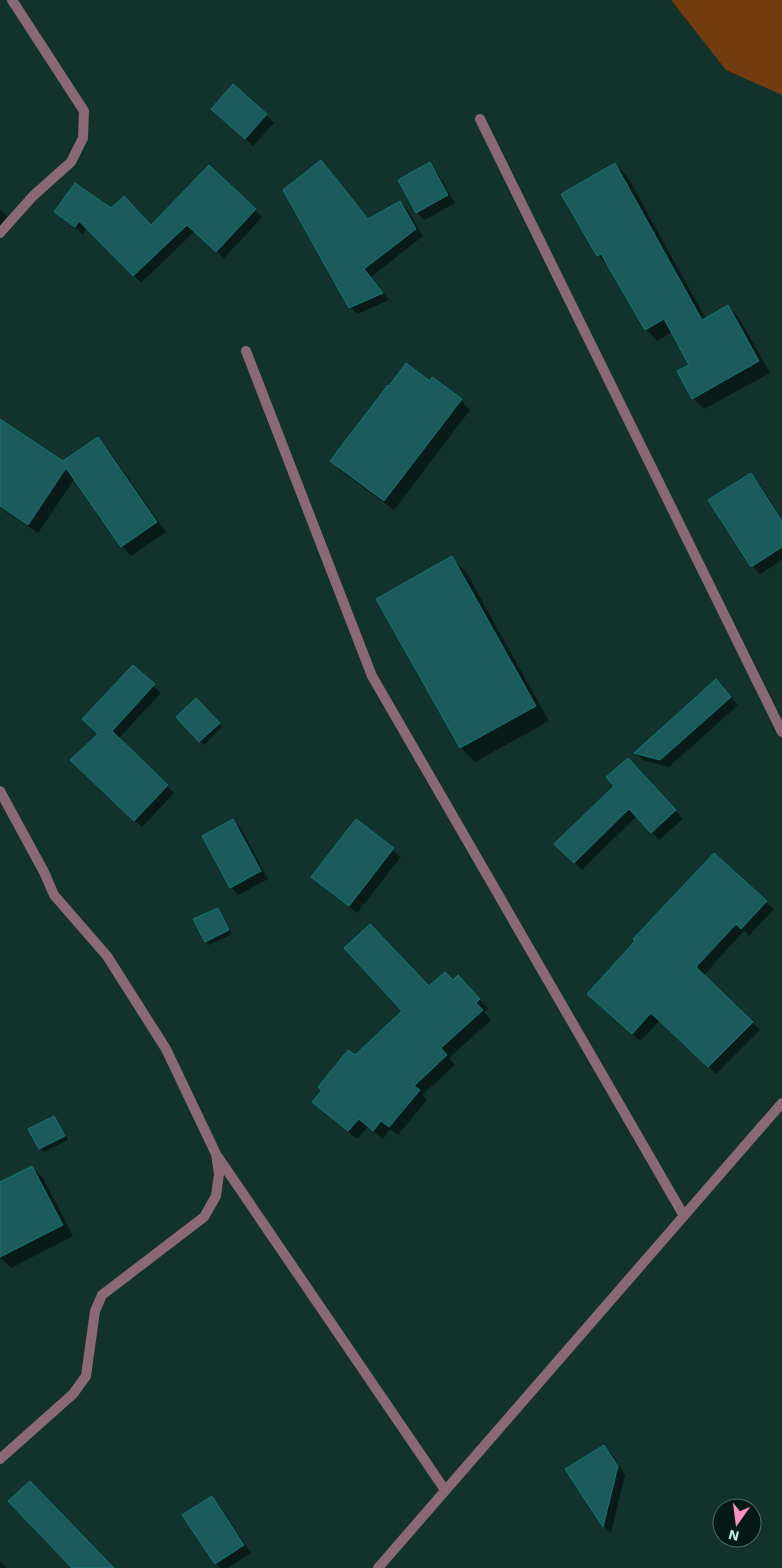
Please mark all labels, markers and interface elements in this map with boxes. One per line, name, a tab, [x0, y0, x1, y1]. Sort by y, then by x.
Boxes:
north arrow	[712, 1498, 762, 1548]
text: N	[727, 1527, 741, 1545]

